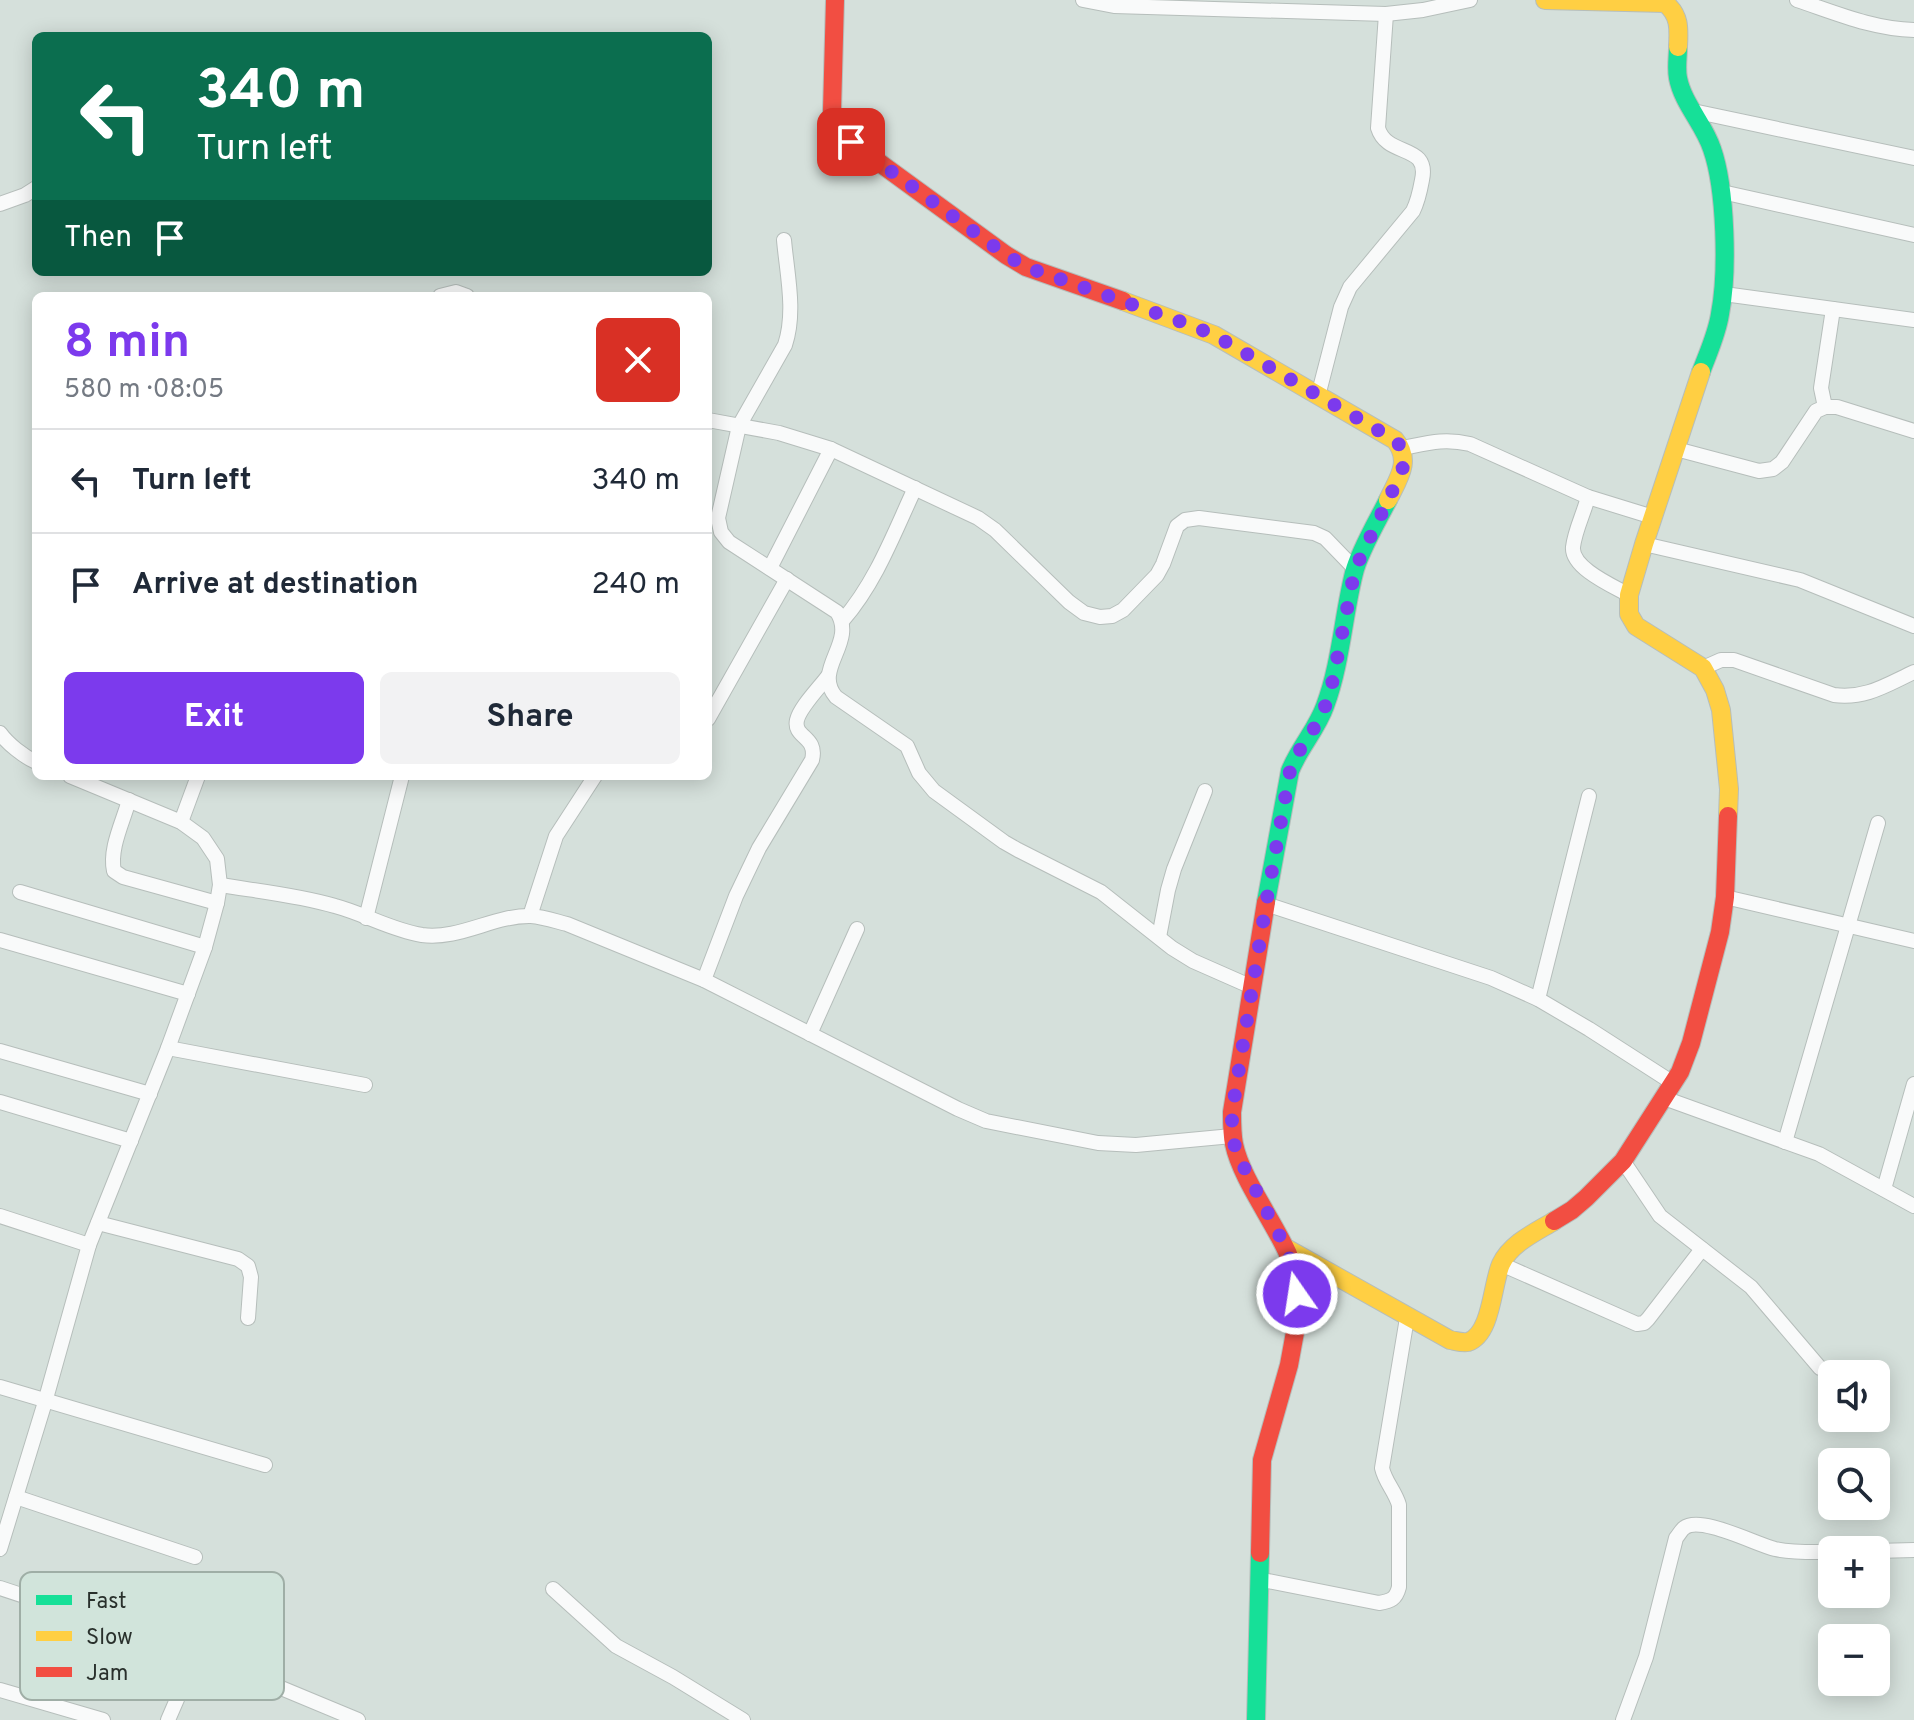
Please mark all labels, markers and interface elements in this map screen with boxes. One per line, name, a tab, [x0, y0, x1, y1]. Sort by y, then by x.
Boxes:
text: 340 m	[196, 58, 365, 128]
icon: left	[64, 64, 168, 168]
pin	[817, 108, 885, 176]
icon: arrive	[829, 120, 873, 164]
text: Turn left	[196, 127, 333, 173]
icon: arrive	[148, 216, 192, 260]
text: Then	[64, 220, 132, 257]
text: 8 min	[64, 314, 190, 374]
button: close	[596, 318, 680, 402]
text: 580 m · 08:05	[64, 374, 224, 407]
icon: left	[64, 459, 108, 503]
text: Turn left	[132, 463, 252, 500]
text: 340 m	[592, 463, 680, 500]
icon: arrive	[64, 563, 108, 607]
text: Arrive at destination	[132, 567, 418, 604]
text: 240 m	[592, 567, 680, 604]
button: Exit	[64, 672, 364, 764]
button: Share	[380, 672, 680, 764]
position arrow	[1255, 1252, 1339, 1336]
map controls	[1818, 1360, 1890, 1696]
button: sound	[1818, 1360, 1890, 1432]
button: search	[1818, 1448, 1890, 1520]
button: +	[1818, 1536, 1890, 1608]
legend	[20, 1572, 284, 1700]
text: Fast	[86, 1589, 127, 1616]
button: −	[1818, 1624, 1890, 1696]
text: Slow	[86, 1625, 133, 1652]
text: Jam	[86, 1661, 129, 1688]

